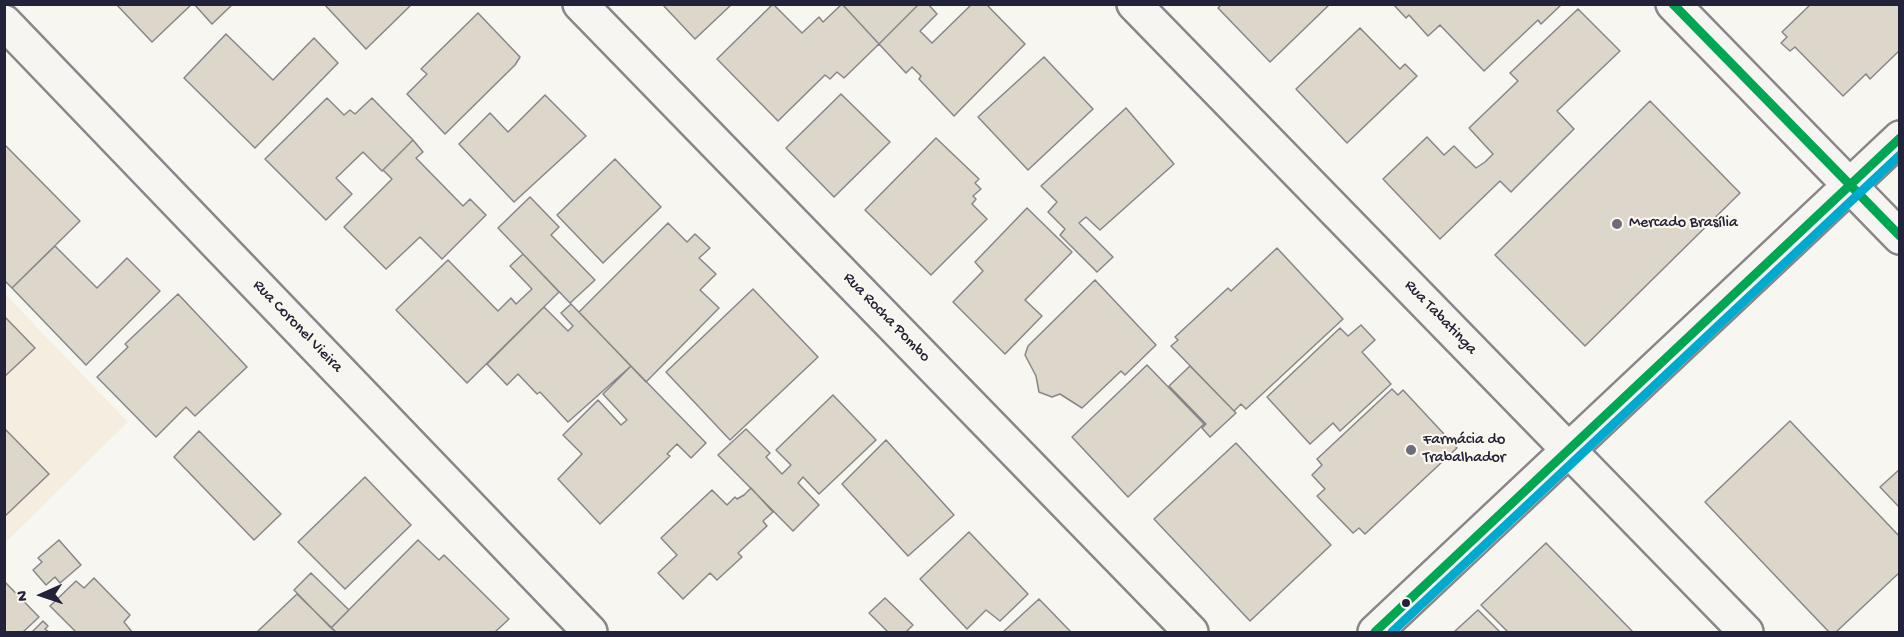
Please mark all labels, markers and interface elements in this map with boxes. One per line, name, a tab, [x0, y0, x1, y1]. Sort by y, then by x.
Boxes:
place label: Mercado Brasília	[1629, 214, 1738, 234]
marker: Mercado Brasília	[1610, 217, 1624, 231]
street label: Rua Rocha Pombo	[838, 269, 934, 367]
street label: Rua Coronel Vieira	[248, 277, 346, 377]
street label: Rua Tabatinga	[1400, 277, 1480, 359]
place label: Farmácia do Trabalhador	[1423, 431, 1505, 469]
marker: Farmácia do Trabalhador	[1404, 443, 1418, 457]
north arrow	[12, 565, 72, 625]
text: N	[14, 590, 33, 602]
unlabelled marker	[1400, 597, 1412, 609]

